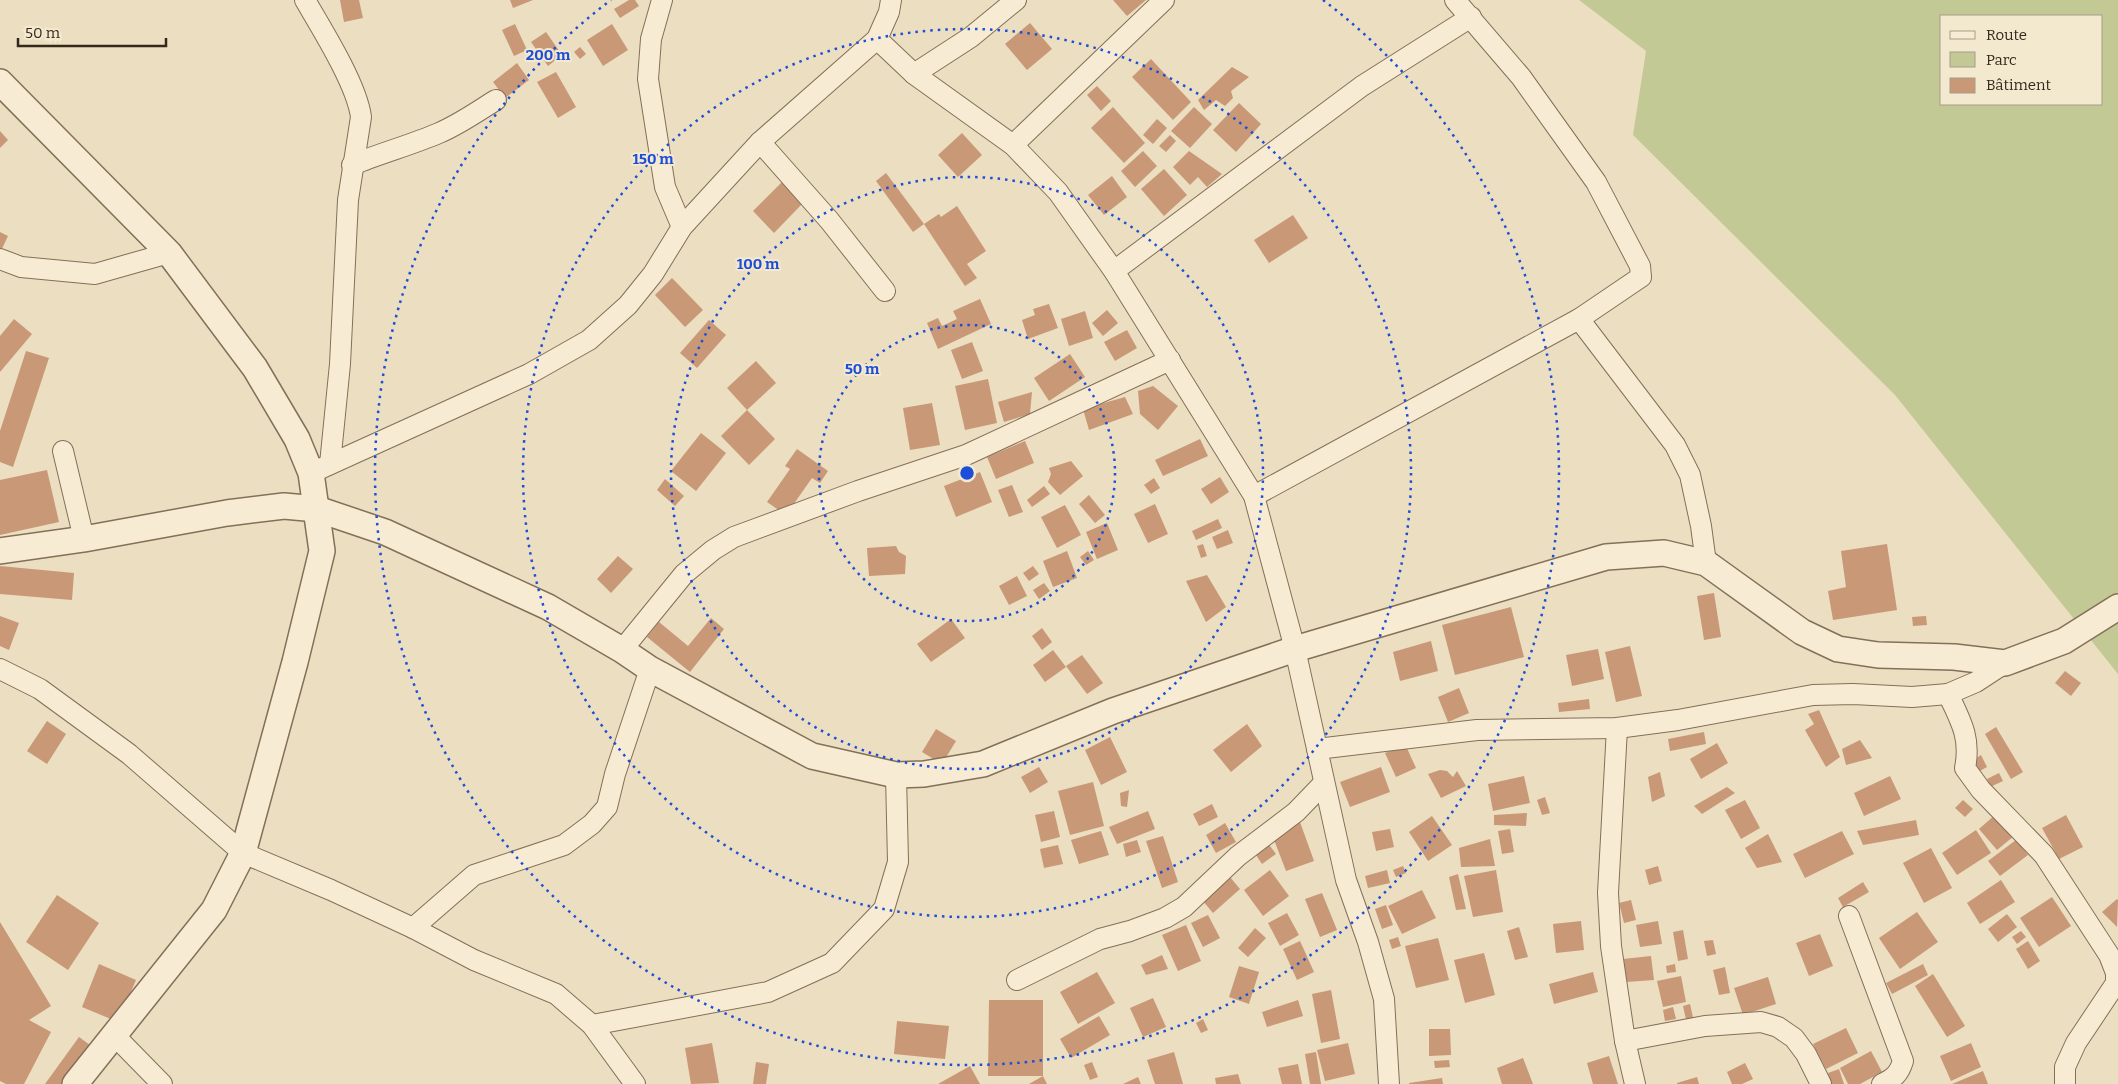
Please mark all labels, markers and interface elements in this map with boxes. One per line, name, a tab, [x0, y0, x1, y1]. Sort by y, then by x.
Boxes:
scale bar	[18, 15, 165, 47]
legend	[1940, 15, 2103, 105]
text: 50 m	[25, 24, 61, 42]
text: Route	[1986, 26, 2027, 44]
text: 200 m	[526, 46, 571, 64]
text: Parc	[1986, 51, 2017, 69]
text: Bâtiment	[1986, 76, 2051, 94]
text: 150 m	[632, 150, 674, 168]
text: 100 m	[737, 255, 780, 273]
text: 50 m	[845, 360, 880, 378]
centre of rings	[958, 464, 976, 482]

